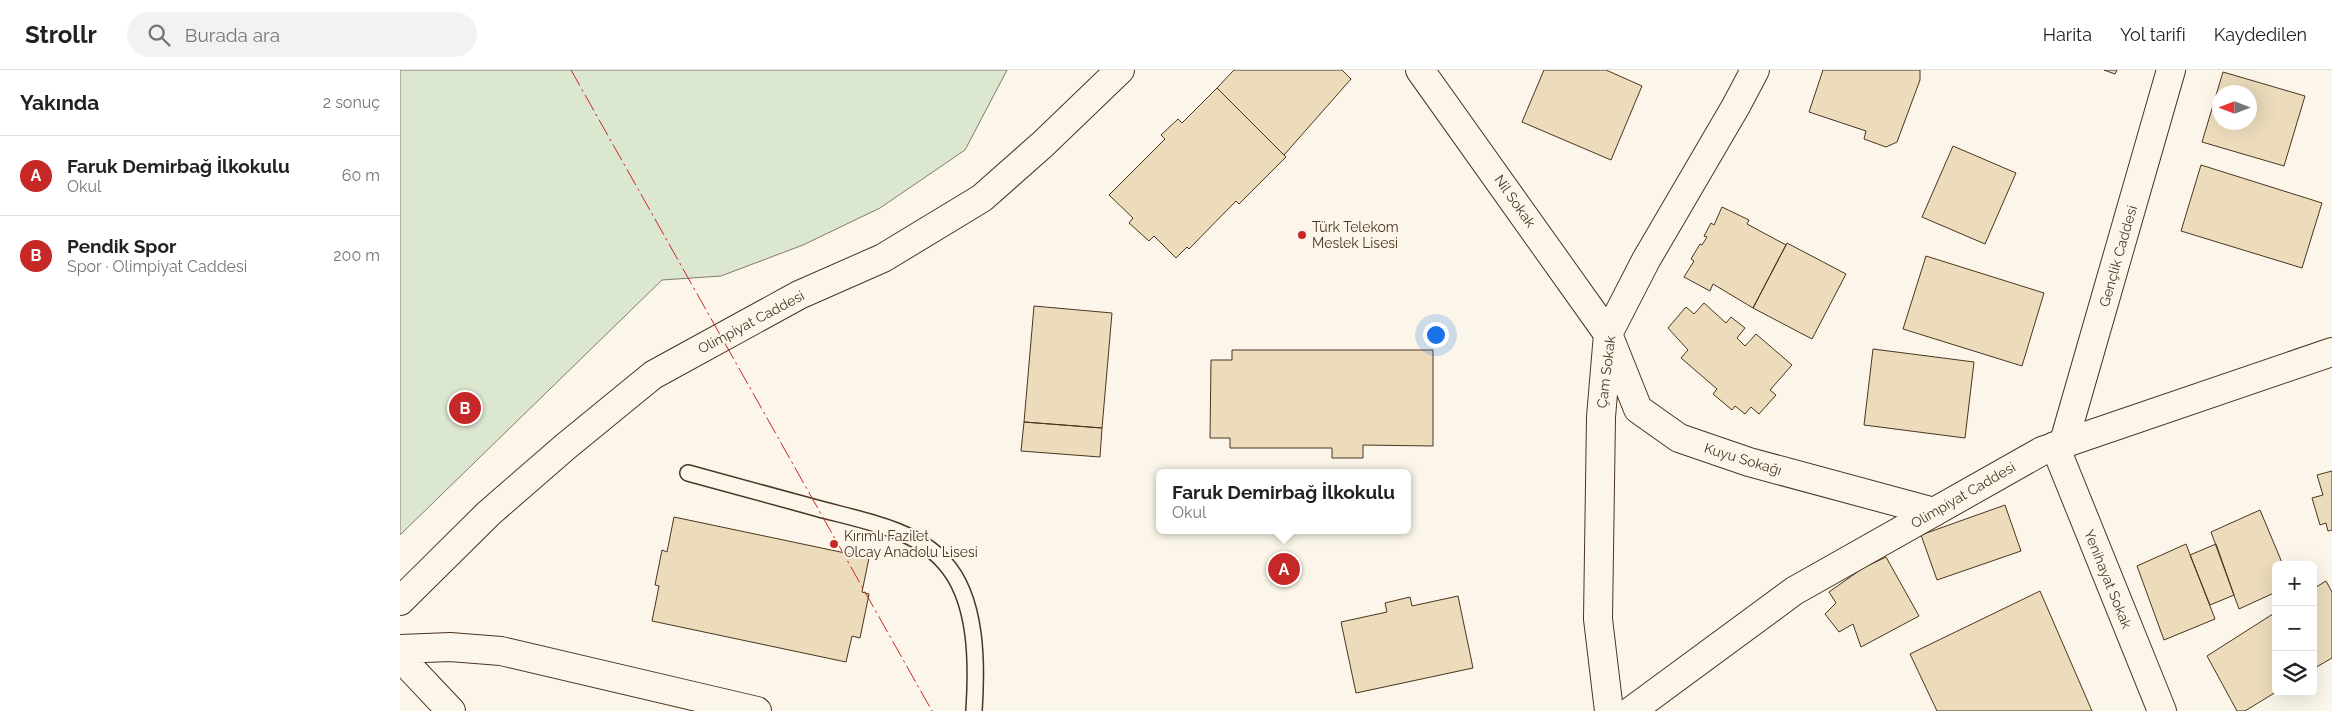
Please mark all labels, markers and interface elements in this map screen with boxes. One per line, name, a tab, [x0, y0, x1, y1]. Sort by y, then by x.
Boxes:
search box	[127, 12, 477, 57]
text: Strollr	[25, 20, 97, 49]
icon: search	[145, 21, 173, 49]
text: Burada ara	[185, 24, 280, 46]
text: Harita	[2043, 24, 2092, 45]
text: Yol tarifi	[2120, 24, 2186, 45]
text: Kaydedilen	[2214, 24, 2307, 45]
north arrow	[2212, 85, 2257, 130]
text: Yakında	[20, 90, 99, 115]
text: 2 sonuç	[323, 93, 380, 112]
text: Faruk Demirbağ İlkokulu	[67, 155, 290, 177]
text: A	[31, 166, 41, 185]
text: 60 m	[342, 166, 380, 185]
street label: Nil Sokak	[1491, 172, 1539, 231]
text: Okul	[67, 177, 101, 196]
street label: Gençlik Caddesi	[2096, 204, 2140, 308]
place label: Türk Telekom Meslek Lisesi	[1312, 219, 1399, 251]
marker: Türk Telekom Meslek Lisesi	[1296, 229, 1308, 241]
text: Pendik Spor	[67, 235, 176, 257]
text: B	[31, 246, 41, 265]
text: 200 m	[333, 246, 380, 265]
text: Spor · Olimpiyat Caddesi	[67, 257, 247, 276]
street label: Olimpiyat Caddesi	[695, 287, 807, 357]
your location	[1423, 322, 1449, 348]
street label: Çam Sokak	[1594, 334, 1618, 409]
pin: B	[449, 389, 481, 427]
street label: Kuyu Sokağı	[1702, 440, 1784, 478]
street label: Olimpiyat Caddesi	[1908, 459, 2018, 531]
popup	[1156, 469, 1411, 534]
text: Faruk Demirbağ İlkokulu	[1172, 481, 1395, 503]
text: Okul	[1172, 503, 1206, 522]
street label: Yenihayat Sokak	[2081, 527, 2135, 631]
place label: Kırımlı Fazilet Olcay Anadolu Lisesi	[844, 528, 978, 560]
marker: Kırımlı Fazilet Olcay Anadolu Lisesi	[828, 538, 840, 550]
pin: A	[1268, 550, 1300, 588]
map controls	[2272, 561, 2317, 696]
button: +	[2272, 561, 2317, 606]
button: −	[2272, 606, 2317, 651]
button: layers	[2272, 651, 2317, 696]

